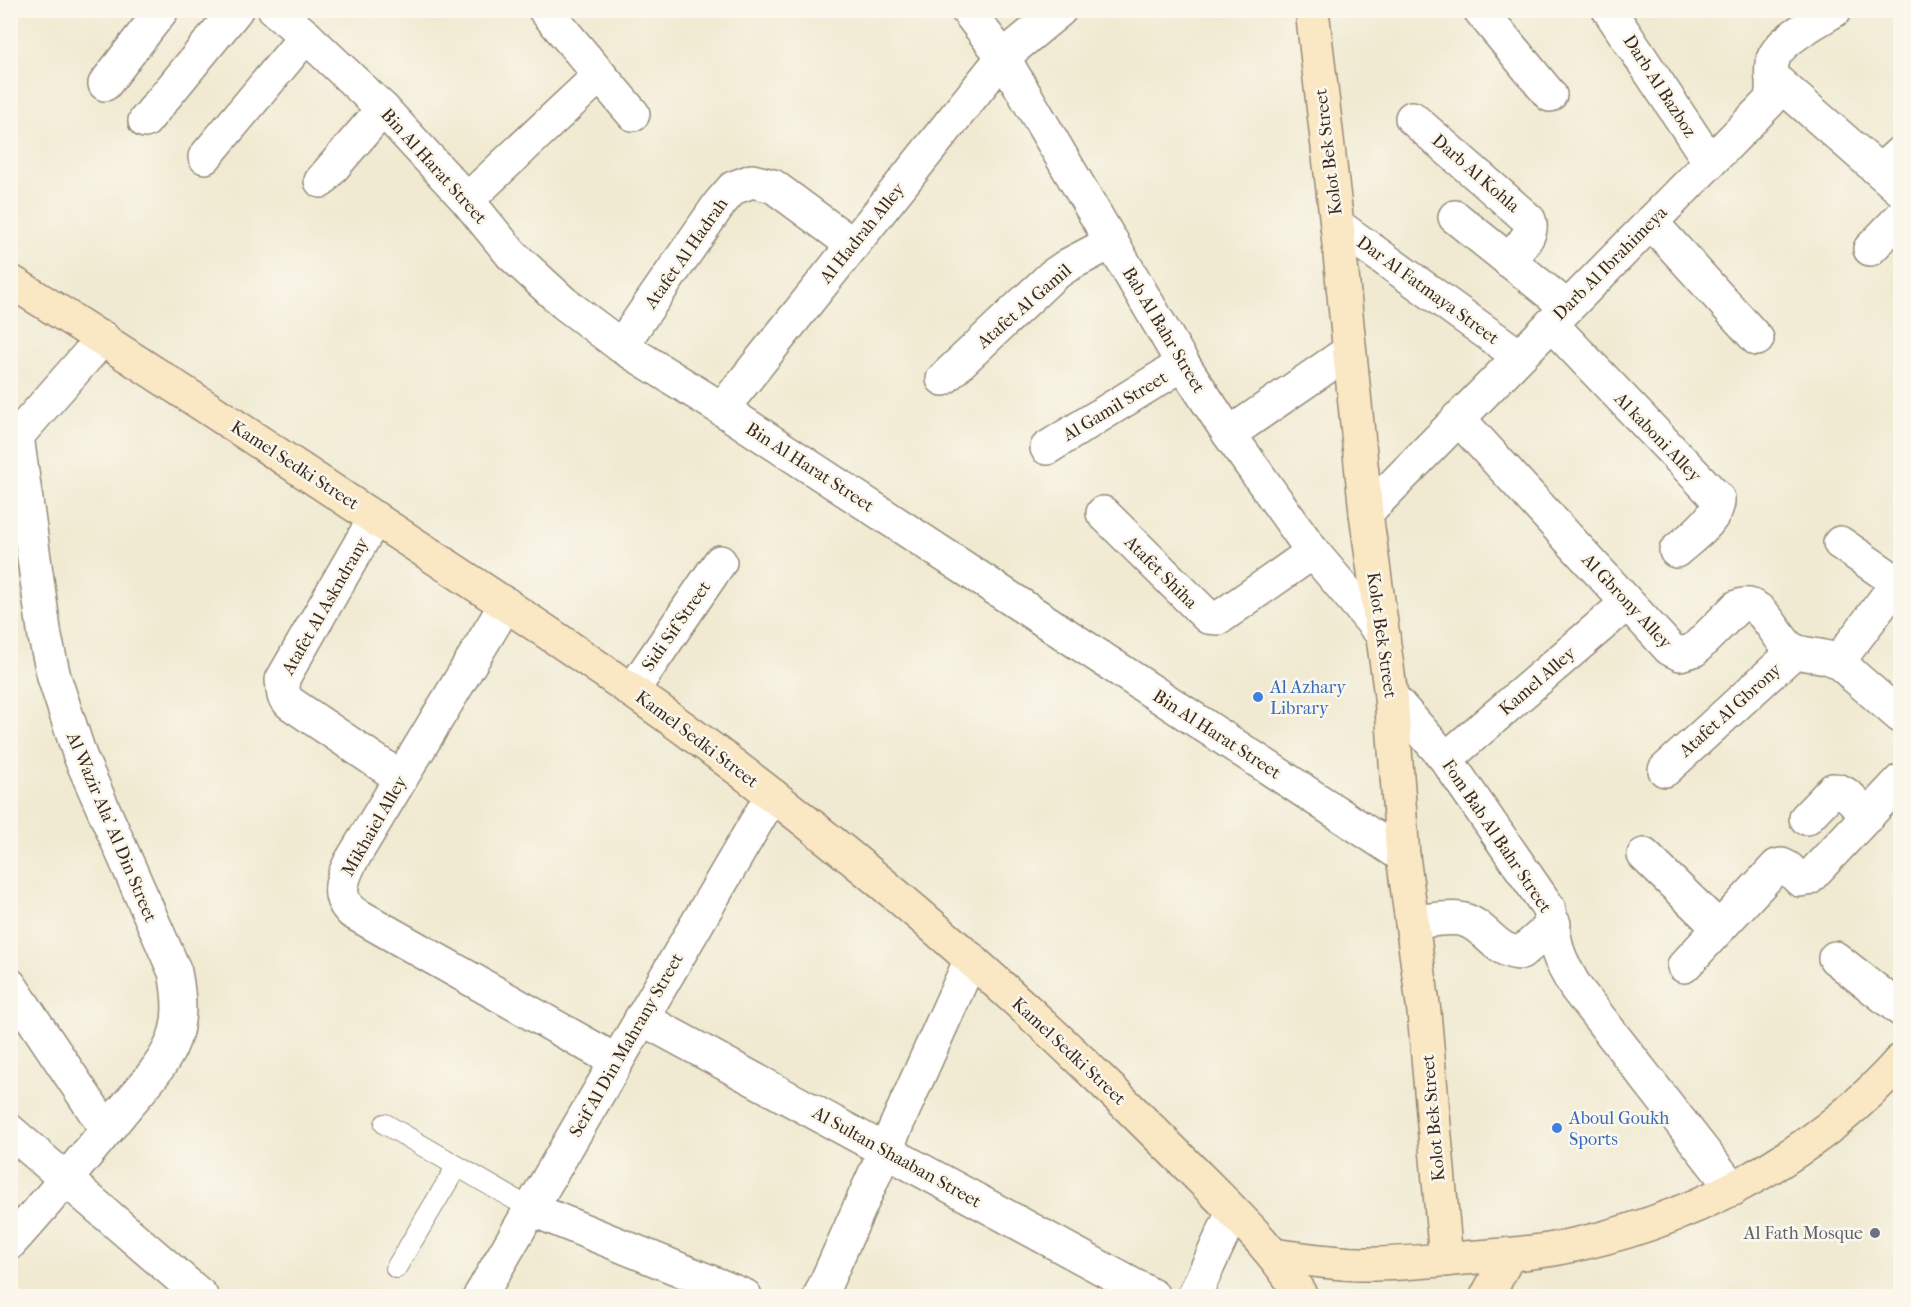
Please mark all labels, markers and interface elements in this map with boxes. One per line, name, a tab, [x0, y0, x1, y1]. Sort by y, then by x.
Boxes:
street label: Darb Al Bazboz	[1619, 31, 1701, 141]
street label: Kolot Bek Street	[1310, 87, 1347, 216]
street label: Bin Al Harat Street	[376, 104, 491, 229]
street label: Darb Al Kohla	[1428, 130, 1524, 217]
street label: Al Hadrah Alley	[815, 178, 910, 288]
street label: Atafet Al Hadrah	[640, 194, 732, 313]
street label: Darb Al Ibrahimeya	[1549, 202, 1672, 325]
street label: Dar Al Fatmaya Street	[1353, 232, 1503, 349]
street label: Atafet Al Gamil	[972, 260, 1076, 354]
street label: Bab Al Bahr Street	[1118, 264, 1210, 397]
street label: Al Gamil Street	[1058, 367, 1172, 446]
street label: Al kaboni Alley	[1609, 388, 1706, 487]
street label: Kamel Sedki Street	[227, 416, 363, 515]
street label: Bin Al Harat Street	[742, 418, 878, 517]
street label: Atafet Shiha	[1119, 531, 1202, 614]
street label: Atafet Al Askndrany	[277, 533, 374, 679]
street label: Al Gbrony Alley	[1577, 549, 1677, 654]
street label: Kolot Bek Street	[1362, 571, 1401, 700]
street label: Sidi Sif Street	[638, 577, 716, 675]
street label: Kamel Alley	[1495, 642, 1581, 720]
street label: Atafet Al Gbrony	[1674, 658, 1787, 762]
place label: Al Azhary Library	[1269, 677, 1347, 719]
street label: Bin Al Harat Street	[1149, 685, 1285, 784]
street label: Kamel Sedki Street	[631, 686, 763, 793]
marker: Al Azhary Library	[1251, 690, 1265, 704]
street label: Al Wazir Ala' Al Din Street	[62, 728, 161, 926]
street label: Fom Bab Al Bahr Street	[1437, 756, 1556, 917]
street label: Mikhaiel Alley	[337, 771, 412, 880]
street label: Seif Al Din Mahrany Street	[565, 949, 688, 1141]
street label: Kamel Sedki Street	[1007, 993, 1130, 1110]
street label: Kolot Bek Street	[1417, 1053, 1449, 1182]
street label: Al Sultan Shaaban Street	[808, 1102, 985, 1213]
place label: Aboul Goukh Sports	[1568, 1108, 1669, 1150]
marker: Aboul Goukh Sports	[1550, 1121, 1564, 1135]
place label: Al Fath Mosque	[1743, 1223, 1863, 1244]
marker: Al Fath Mosque	[1868, 1226, 1882, 1240]

